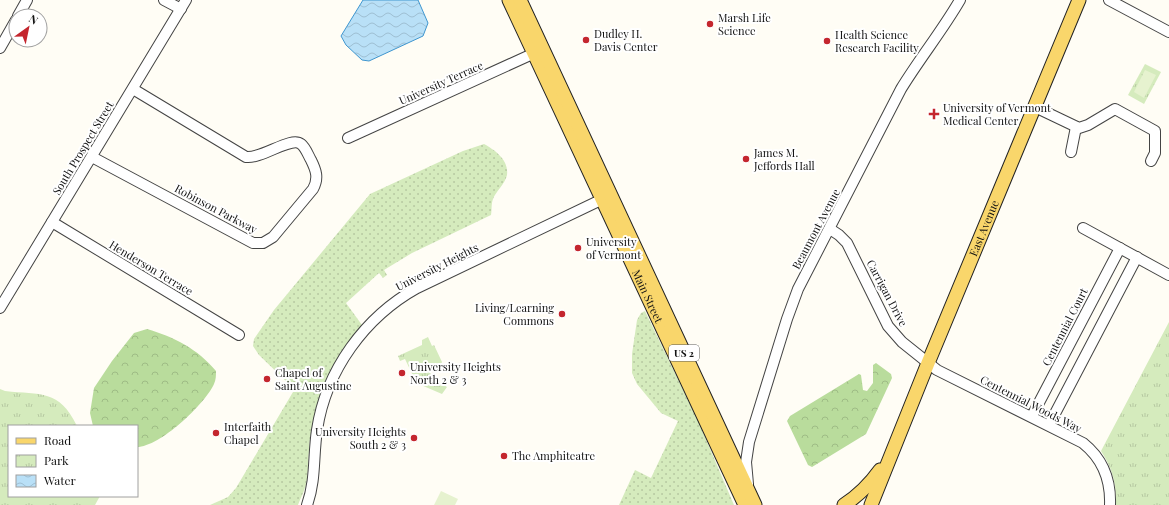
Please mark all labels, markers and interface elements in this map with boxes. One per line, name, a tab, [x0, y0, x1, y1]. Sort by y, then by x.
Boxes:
north arrow	[8, 8, 48, 48]
place label: Marsh Life Science	[718, 10, 771, 38]
text: N	[26, 11, 41, 28]
marker: Marsh Life Science	[705, 19, 715, 29]
place label: Dudley H. Davis Center	[594, 26, 658, 54]
place label: Health Science Research Facility	[835, 27, 919, 55]
marker: Dudley H. Davis Center	[581, 35, 591, 45]
marker: Health Science Research Facility	[822, 36, 832, 46]
street label: University Terrace	[396, 57, 486, 108]
street label: South Prospect Street	[49, 98, 117, 197]
place label: University of Vermont Medical Center	[943, 100, 1051, 128]
marker: University of Vermont Medical Center	[928, 108, 940, 120]
place label: James M. Jeffords Hall	[753, 145, 815, 173]
marker: James M. Jeffords Hall	[741, 154, 751, 164]
street label: Robinson Parkway	[172, 181, 260, 237]
street label: Beaumont Avenue	[788, 186, 843, 272]
street label: East Avenue	[965, 197, 1002, 258]
place label: University of Vermont	[586, 234, 641, 262]
street label: Henderson Terrace	[107, 237, 196, 299]
street label: University Heights	[393, 239, 481, 294]
marker: University of Vermont	[573, 243, 583, 253]
street label: Carrigan Drive	[864, 257, 912, 329]
street label: Main Street	[629, 267, 667, 325]
street label: Centennial Court	[1038, 285, 1091, 368]
place label: Living/Learning Commons	[475, 300, 554, 328]
marker: Living/Learning Commons	[557, 309, 567, 319]
road number: US 2	[669, 345, 699, 361]
place label: University Heights North 2 & 3	[410, 359, 501, 387]
place label: Chapel of Saint Augustine	[275, 365, 352, 393]
marker: University Heights North 2 & 3	[397, 368, 407, 378]
street label: Centennial Woods Way	[978, 371, 1085, 436]
marker: Chapel of Saint Augustine	[262, 374, 272, 384]
place label: Interfaith Chapel	[224, 419, 272, 447]
place label: University Heights South 2 & 3	[315, 424, 406, 452]
legend	[8, 425, 138, 497]
marker: Interfaith Chapel	[211, 428, 221, 438]
text: Road	[44, 432, 71, 448]
marker: University Heights South 2 & 3	[409, 433, 419, 443]
place label: The Amphiteatre	[512, 448, 595, 463]
marker: The Amphiteatre	[499, 451, 509, 461]
text: Park	[44, 452, 69, 468]
text: Water	[43, 472, 77, 488]

